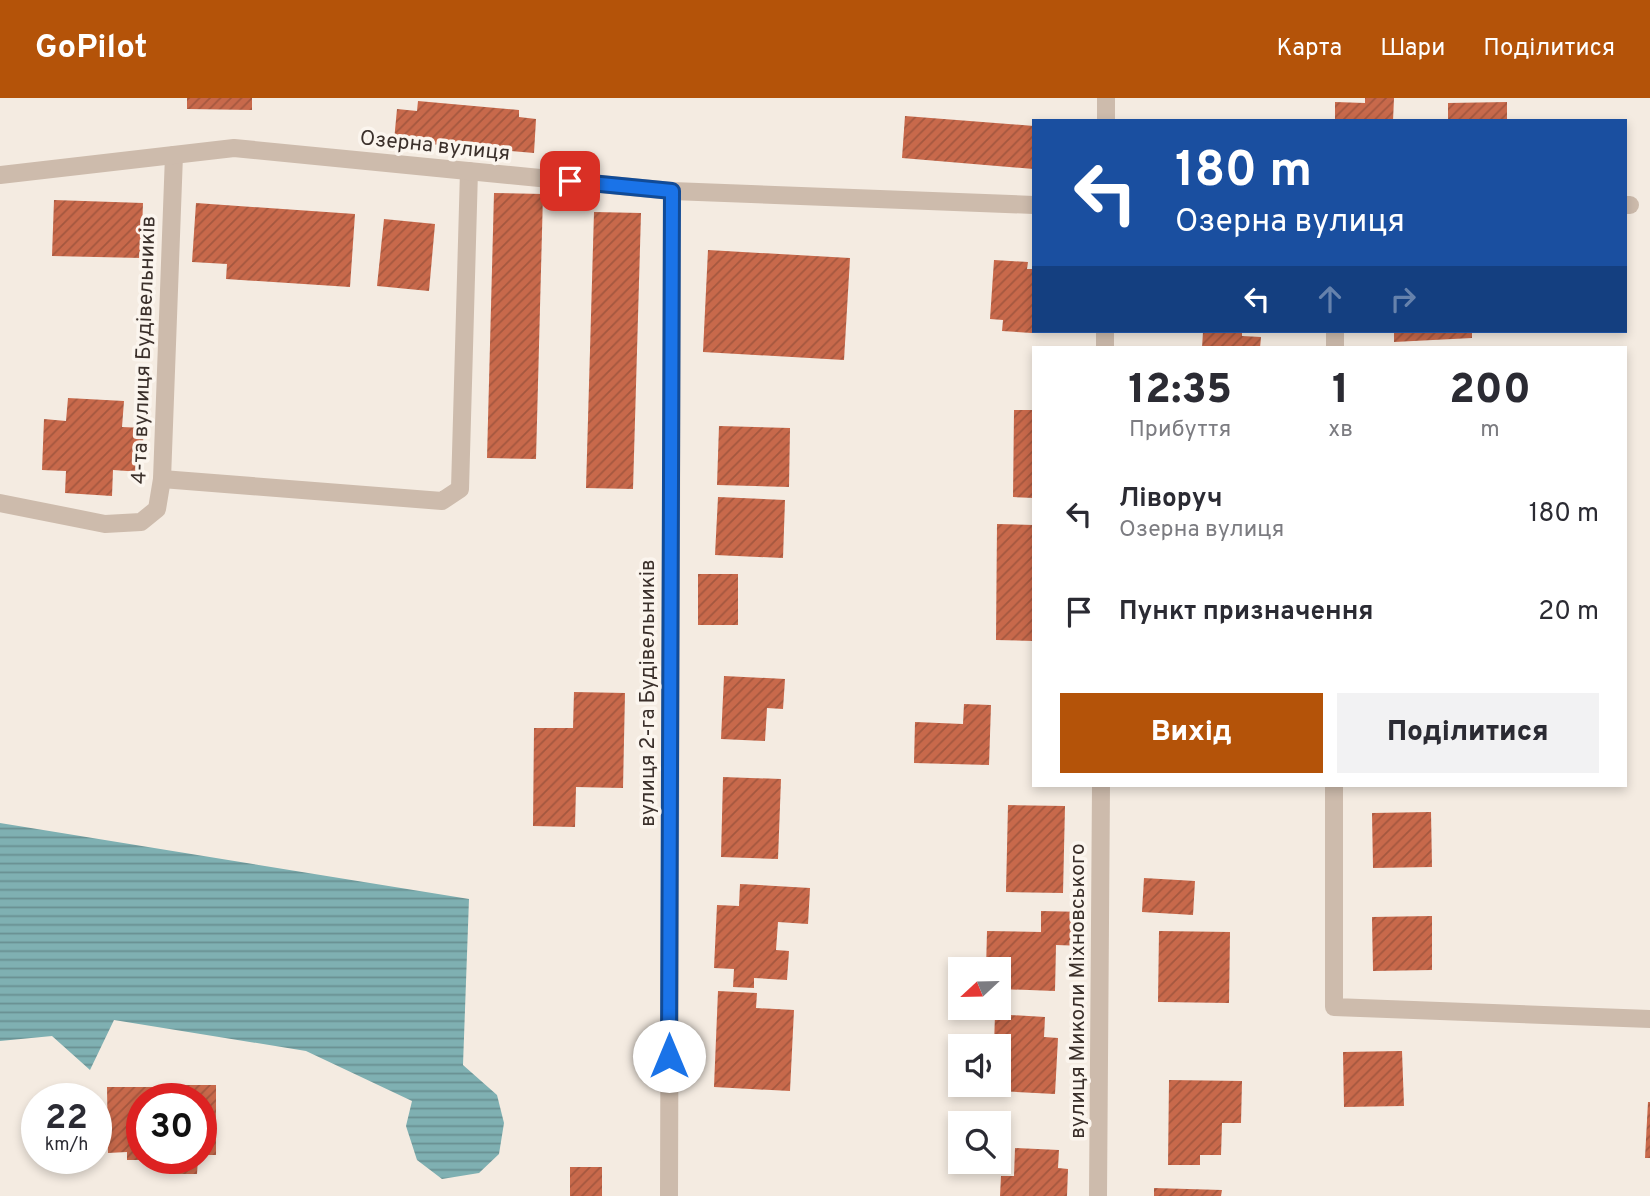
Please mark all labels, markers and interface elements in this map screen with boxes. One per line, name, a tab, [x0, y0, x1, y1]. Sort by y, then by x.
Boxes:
text: GoPilot	[35, 28, 148, 70]
text: Карта	[1277, 34, 1342, 64]
text: Шари	[1380, 34, 1445, 64]
text: Поділитися	[1483, 34, 1615, 64]
street label: Озерна вулиця	[358, 125, 511, 168]
text: 180 m	[1175, 142, 1312, 204]
icon: left	[1060, 147, 1151, 238]
pin	[540, 151, 600, 211]
icon: arrive	[551, 162, 589, 200]
text: Озерна вулиця	[1175, 203, 1405, 243]
street label: 4-та вулиця Будівельників	[126, 215, 163, 485]
icon: left	[1238, 280, 1276, 318]
icon: ahead	[1311, 280, 1349, 318]
icon: right	[1384, 280, 1422, 318]
text: 12:35	[1128, 365, 1232, 418]
text: 1	[1332, 365, 1349, 418]
text: 200	[1449, 365, 1531, 418]
text: Прибуття	[1129, 416, 1231, 445]
text: хв	[1328, 416, 1353, 445]
text: m	[1480, 416, 1500, 445]
text: Ліворуч	[1119, 483, 1222, 516]
icon: left	[1060, 495, 1098, 533]
text: 180 m	[1529, 498, 1599, 531]
text: Озерна вулиця	[1119, 516, 1284, 545]
street label: вулиця 2-га Будівельників	[635, 559, 662, 827]
icon: arrive	[1060, 593, 1098, 631]
text: Пункт призначення	[1119, 596, 1373, 629]
text: 20 m	[1538, 596, 1599, 629]
button: Вихід	[1060, 693, 1323, 773]
button: Поділитися	[1337, 693, 1599, 773]
street label: вулиця Миколи Міхновського	[1065, 843, 1092, 1139]
north arrow	[948, 957, 1012, 1020]
map controls	[948, 957, 1011, 1174]
position arrow	[632, 1019, 706, 1093]
button: sound	[948, 1034, 1011, 1097]
speed limit sign: 30	[126, 1083, 217, 1174]
text: 22	[45, 1097, 88, 1141]
button: search	[948, 1111, 1011, 1174]
text: km/h	[45, 1134, 88, 1157]

